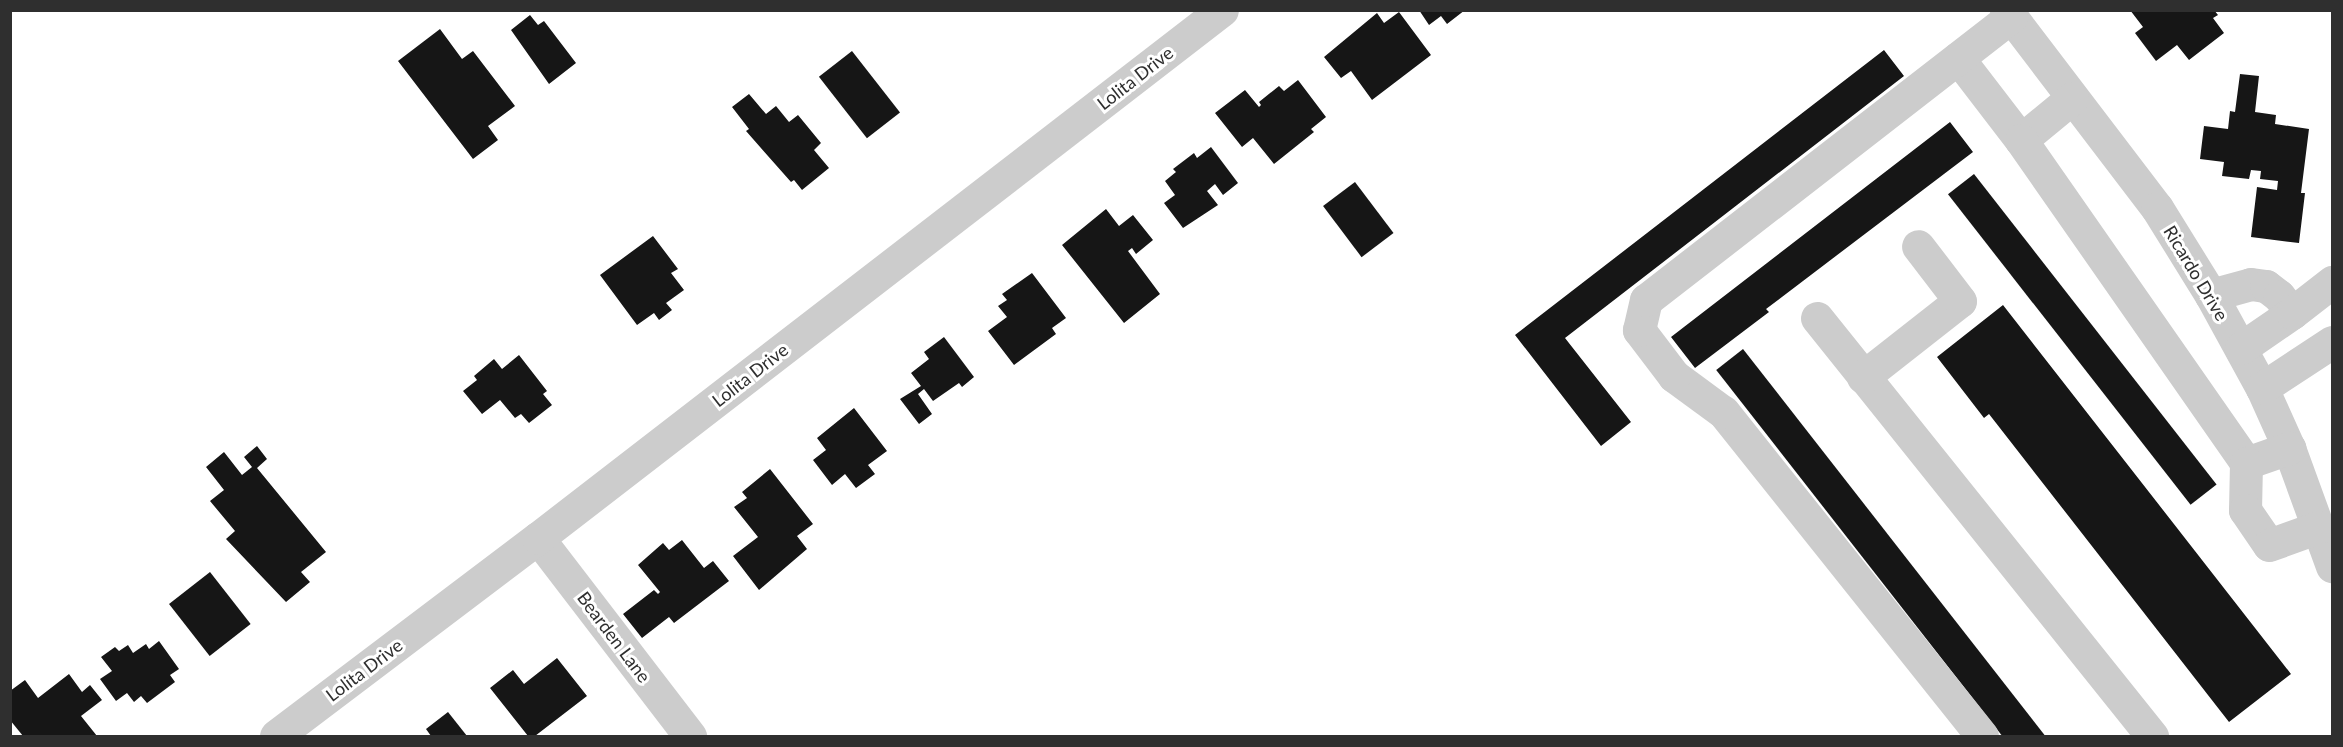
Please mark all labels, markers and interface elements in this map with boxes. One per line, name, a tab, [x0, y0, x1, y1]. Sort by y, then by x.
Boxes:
street label: Lolita Drive	[1093, 42, 1177, 114]
street label: Ricardo Drive	[2159, 222, 2233, 324]
street label: Lolita Drive	[708, 339, 792, 411]
street label: Bearden Lane	[573, 587, 655, 687]
street label: Lolita Drive	[321, 634, 407, 706]

